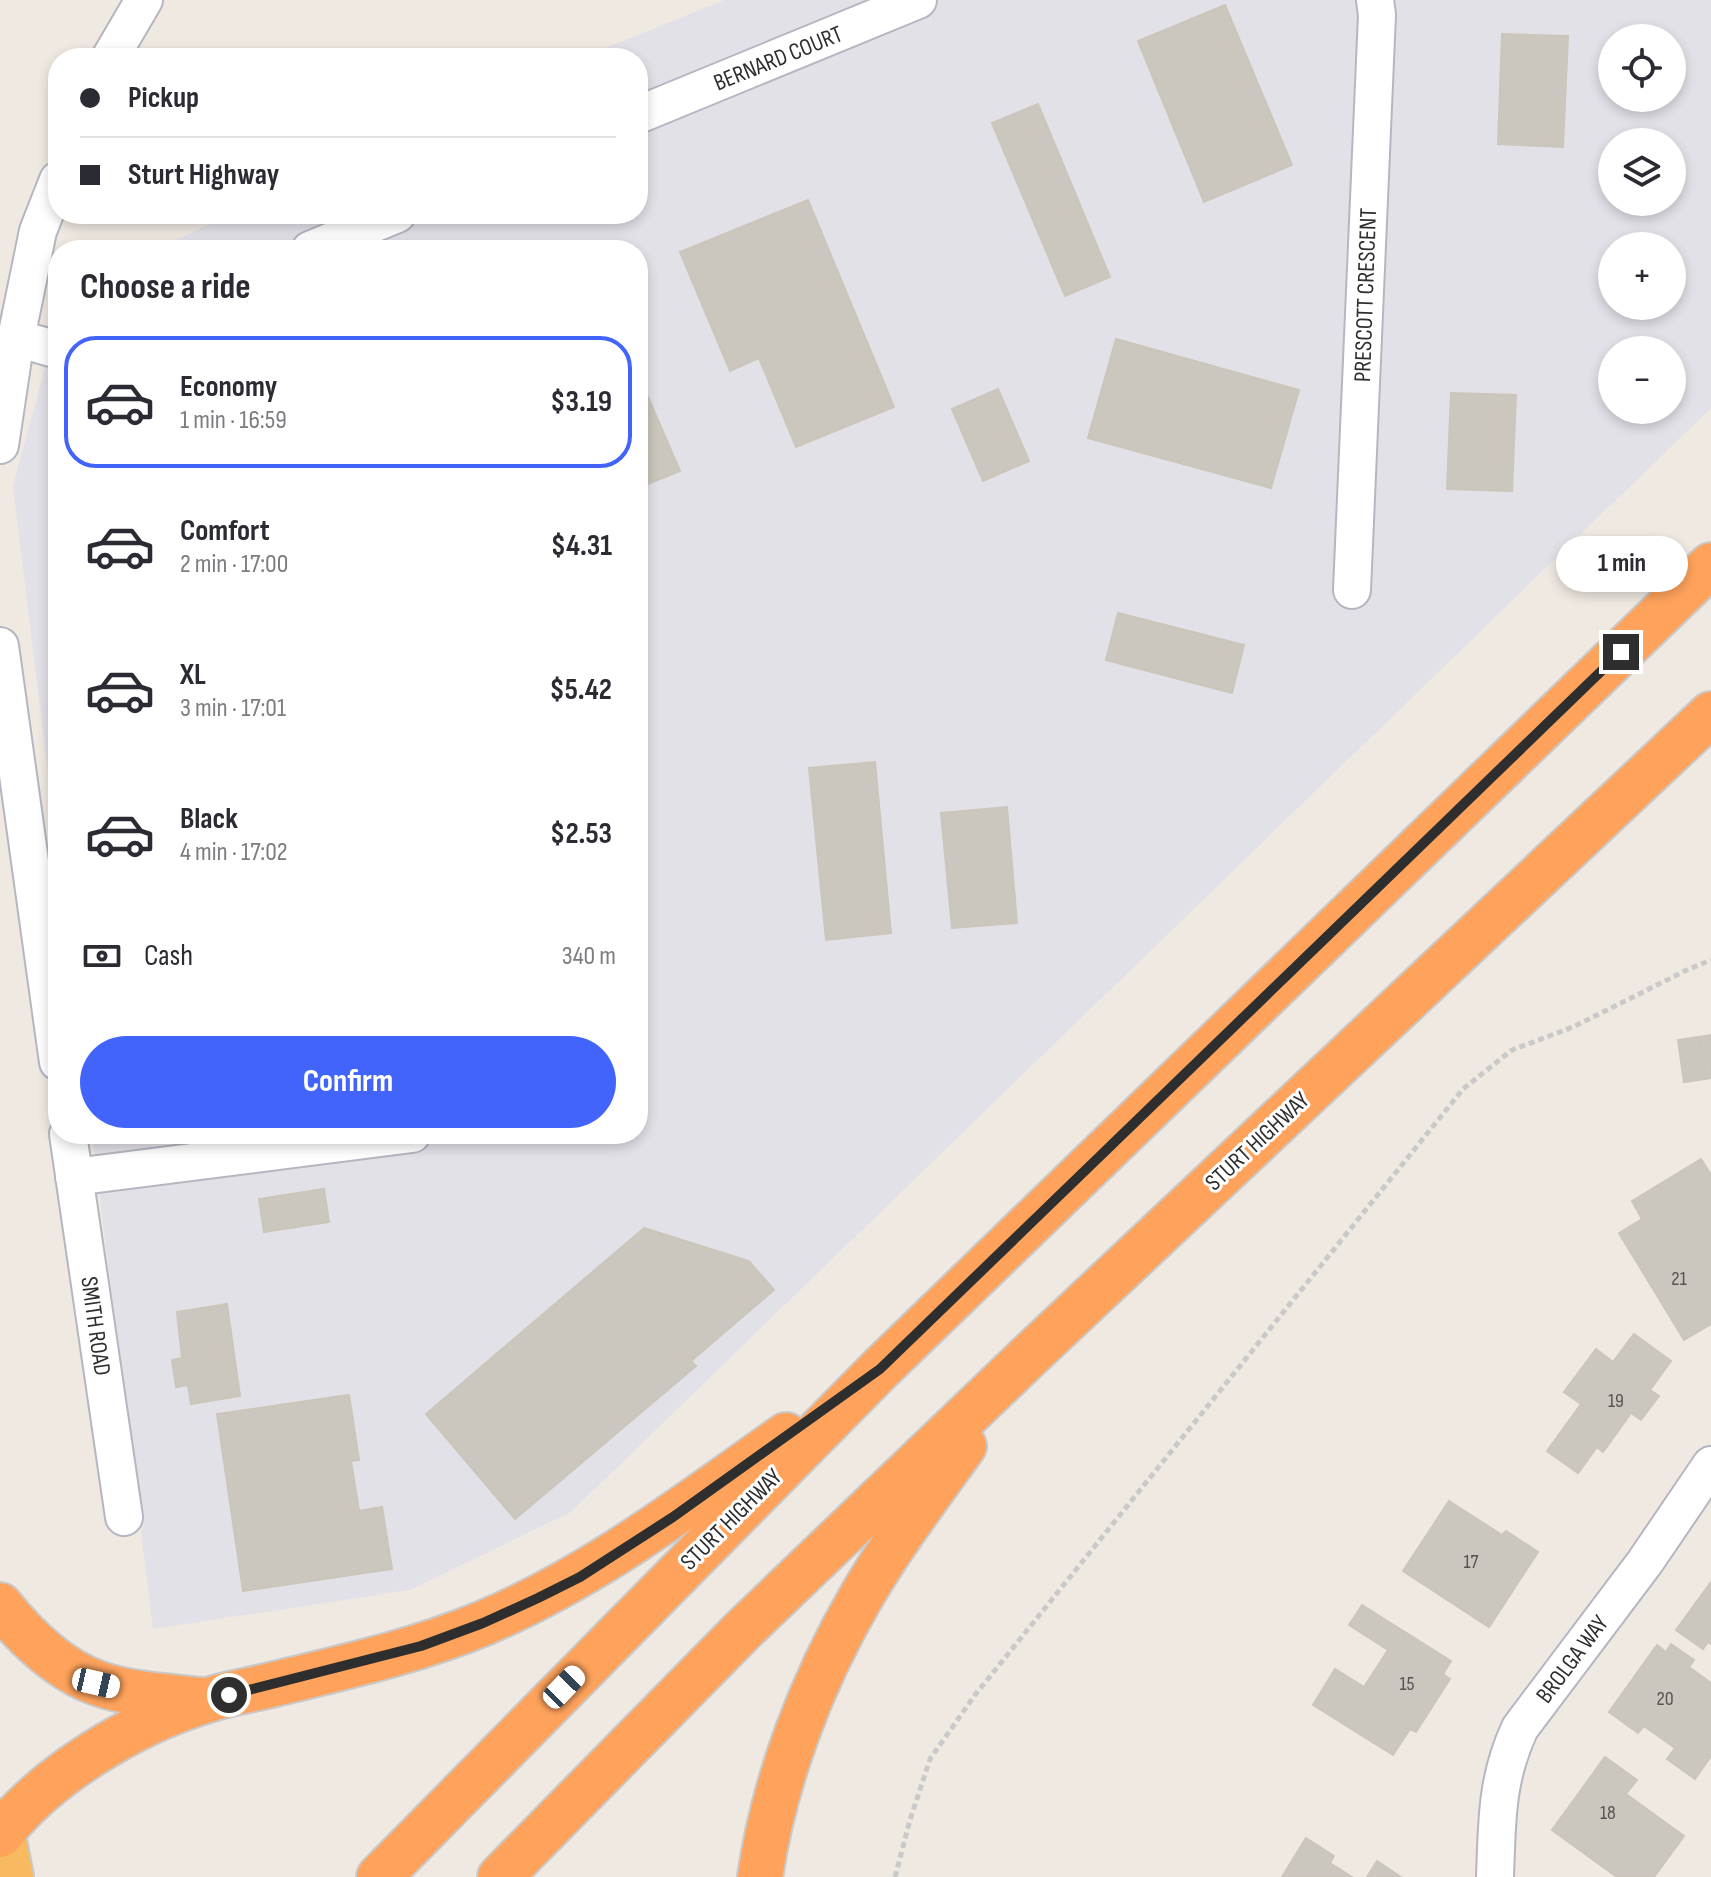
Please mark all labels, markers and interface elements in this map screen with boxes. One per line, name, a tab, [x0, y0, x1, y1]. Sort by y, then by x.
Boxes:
street label: BERNARD COURT	[709, 19, 847, 97]
map controls	[1598, 24, 1686, 424]
button: locate	[1598, 24, 1686, 112]
text: Pickup	[128, 80, 199, 116]
button: layers	[1598, 128, 1686, 216]
text: Sturt Highway	[128, 157, 279, 193]
street label: PRESCOTT CRESCENT	[1348, 207, 1383, 382]
button: +	[1598, 232, 1686, 320]
text: Choose a ride	[80, 266, 251, 309]
button: −	[1598, 336, 1686, 424]
icon: car	[84, 366, 156, 438]
text: Economy	[180, 369, 277, 405]
text: $3.19	[550, 384, 612, 420]
text: 1 min · 16:59	[180, 405, 287, 436]
icon: car	[84, 510, 156, 582]
text: Comfort	[180, 513, 270, 549]
text: $4.31	[551, 528, 612, 564]
callout: 1 min	[1555, 536, 1687, 592]
text: 1 min	[1598, 548, 1646, 579]
text: 2 min · 17:00	[180, 549, 288, 580]
route end	[1603, 634, 1639, 670]
icon: car	[84, 654, 156, 726]
text: XL	[180, 657, 206, 693]
text: $5.42	[549, 672, 612, 708]
text: 3 min · 17:01	[180, 693, 286, 724]
icon: car	[84, 798, 156, 870]
text: Black	[180, 801, 238, 837]
text: $2.53	[550, 816, 612, 852]
text: 4 min · 17:02	[180, 837, 288, 868]
icon: cash	[80, 934, 124, 978]
text: Cash	[144, 938, 193, 974]
text: 340 m	[562, 941, 616, 972]
button: Confirm	[80, 1036, 616, 1128]
street label: STURT HIGHWAY	[1199, 1086, 1315, 1197]
house number: 21	[1671, 1267, 1687, 1291]
street label: SMITH ROAD	[74, 1275, 117, 1378]
house number: 19	[1608, 1389, 1624, 1413]
street label: STURT HIGHWAY	[675, 1463, 788, 1576]
house number: 17	[1464, 1550, 1478, 1574]
street label: BROLGA WAY	[1530, 1610, 1615, 1709]
car	[539, 1661, 589, 1713]
car	[70, 1666, 122, 1700]
house number: 15	[1399, 1672, 1415, 1696]
route start	[211, 1677, 247, 1713]
house number: 20	[1656, 1687, 1674, 1711]
house number: 18	[1600, 1801, 1616, 1825]

